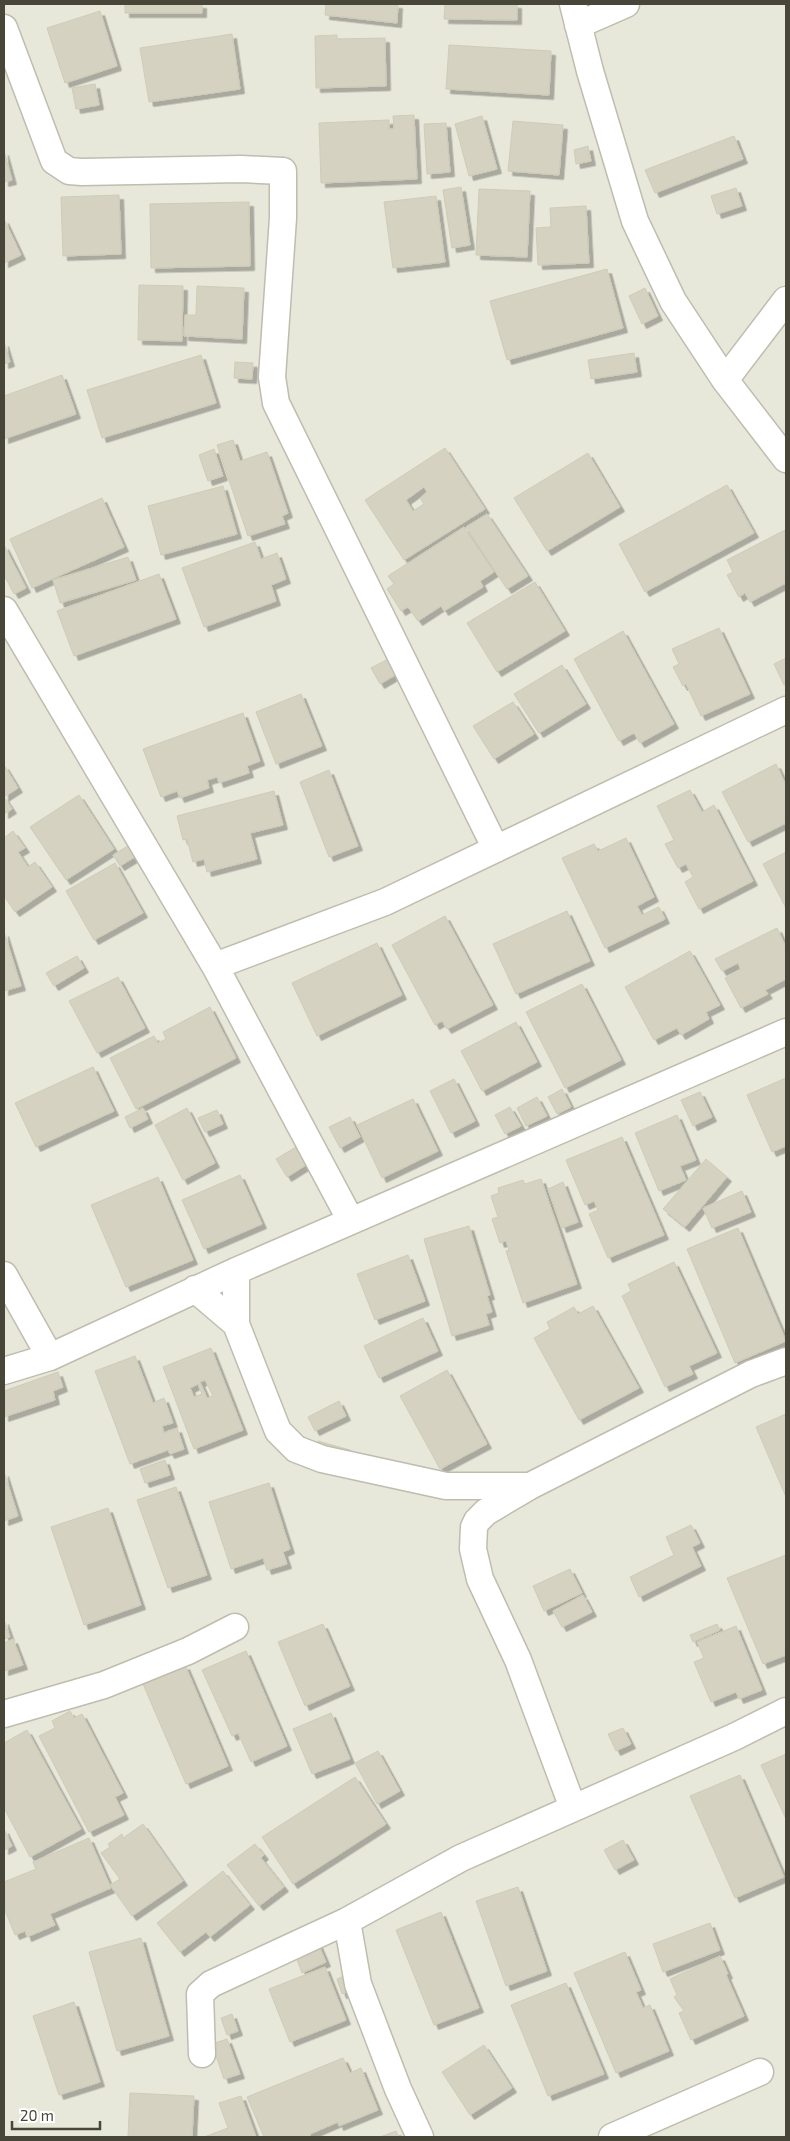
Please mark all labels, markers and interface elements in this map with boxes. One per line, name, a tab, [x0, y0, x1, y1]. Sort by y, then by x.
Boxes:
scale bar	[12, 2098, 100, 2130]
text: 20 m	[20, 2106, 54, 2124]

